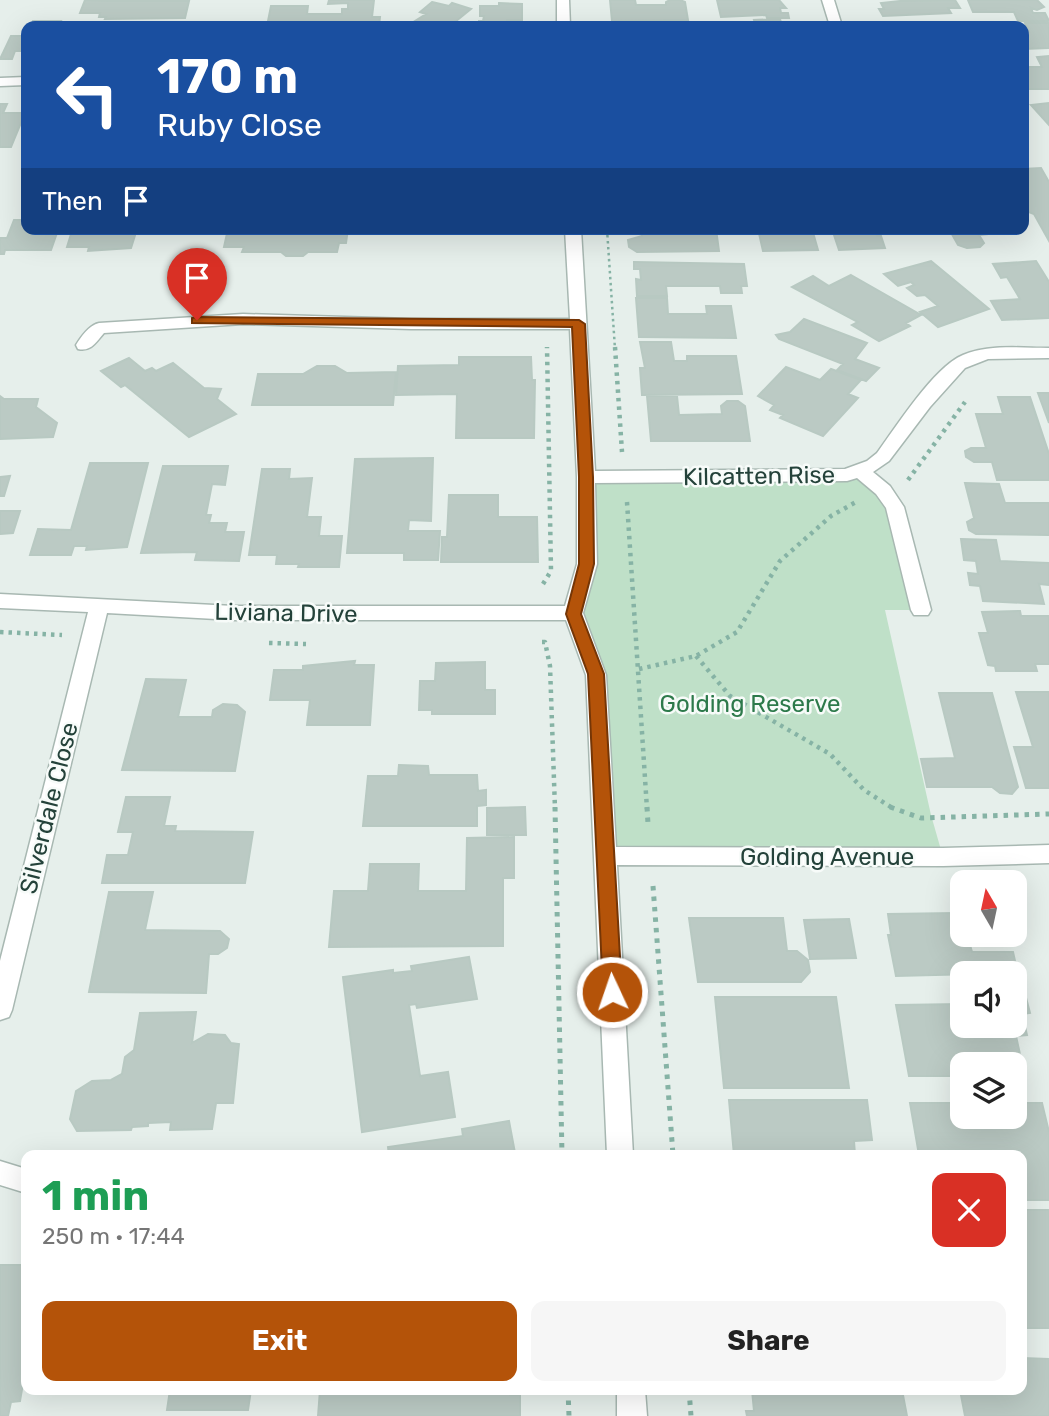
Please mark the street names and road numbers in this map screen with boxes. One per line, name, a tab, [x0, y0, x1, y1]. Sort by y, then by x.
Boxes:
street label: Kilcatten Rise	[683, 461, 835, 491]
street label: Liviana Drive	[214, 598, 358, 628]
street label: Silverdale Close	[14, 719, 84, 897]
street label: Golding Avenue	[740, 843, 914, 871]

